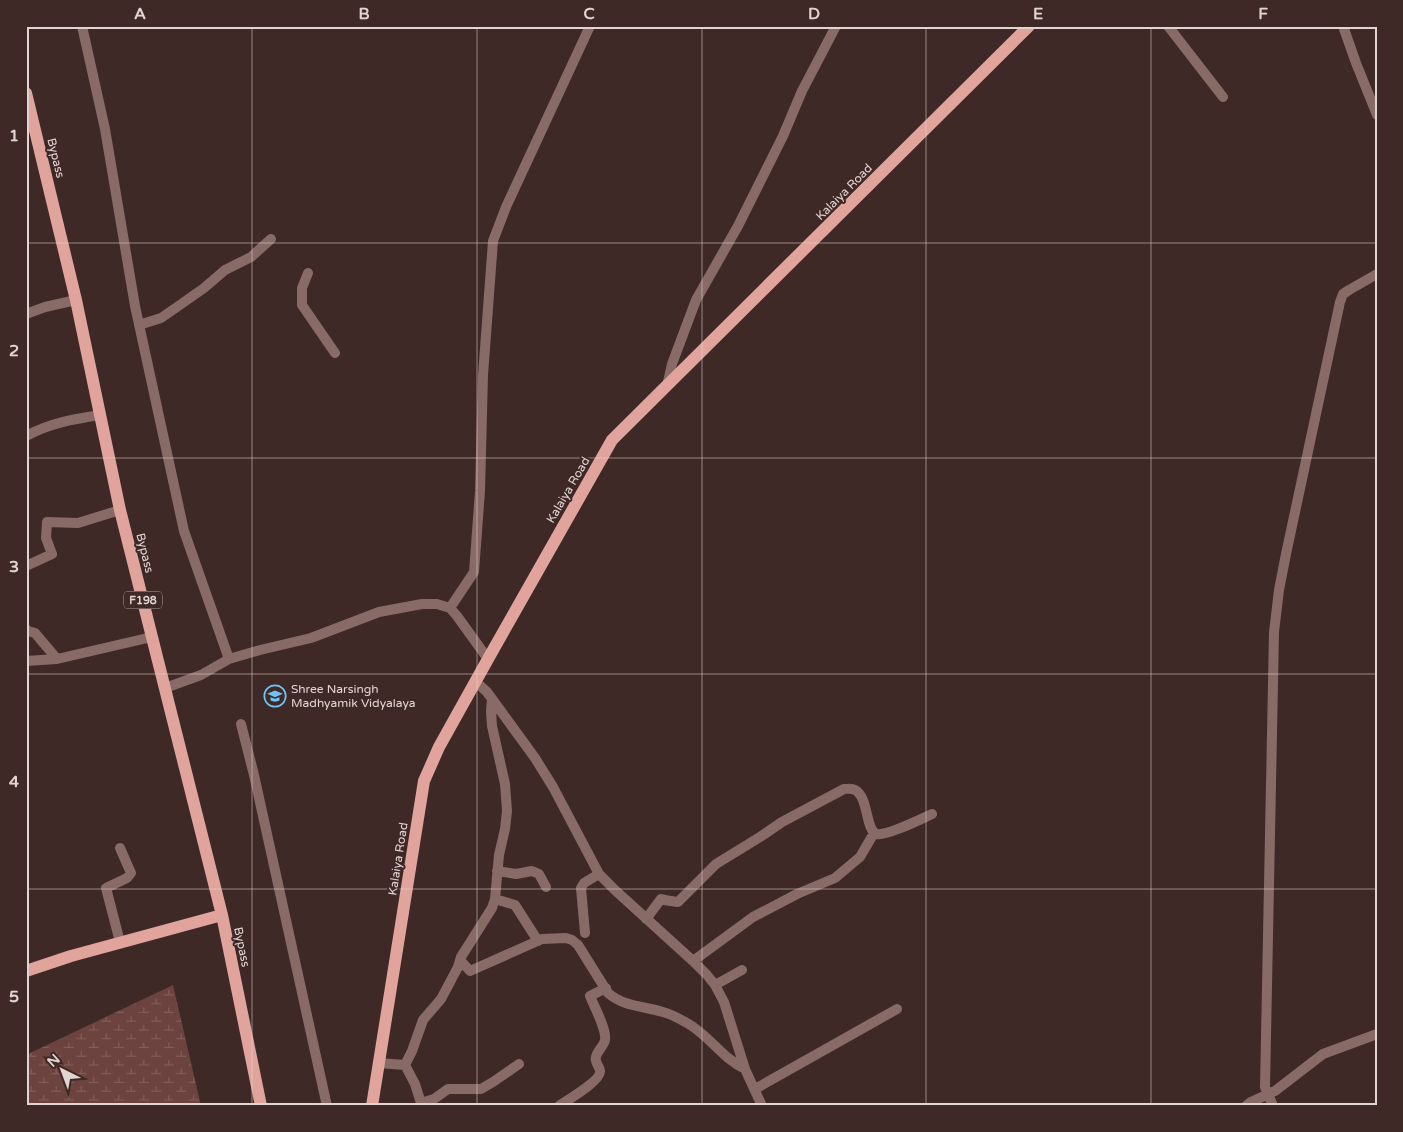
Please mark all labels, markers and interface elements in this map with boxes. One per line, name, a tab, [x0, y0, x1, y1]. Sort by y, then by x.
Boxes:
text: A	[134, 4, 146, 24]
text: B	[358, 4, 370, 24]
text: C	[583, 4, 595, 24]
text: D	[808, 4, 820, 24]
text: E	[1033, 4, 1043, 24]
text: F	[1258, 4, 1268, 24]
text: 1	[9, 126, 19, 146]
street label: Bypass	[44, 137, 68, 180]
street label: Kalaiya Road	[813, 161, 875, 223]
text: 2	[9, 341, 19, 361]
street label: Kalaiya Road	[543, 454, 593, 526]
street label: Bypass	[133, 532, 157, 575]
text: 3	[9, 557, 19, 577]
road number: F198	[124, 592, 162, 608]
place label: Shree Narsingh Madhyamik Vidyalaya	[291, 682, 416, 710]
school or university icon: Shree Narsingh Madhyamik Vidyalaya	[263, 684, 287, 708]
text: 4	[9, 772, 19, 792]
street label: Kalaiya Road	[385, 821, 411, 897]
street label: Bypass	[231, 926, 253, 968]
text: 5	[9, 987, 19, 1007]
north arrow	[38, 1044, 88, 1094]
text: N	[44, 1051, 64, 1071]

